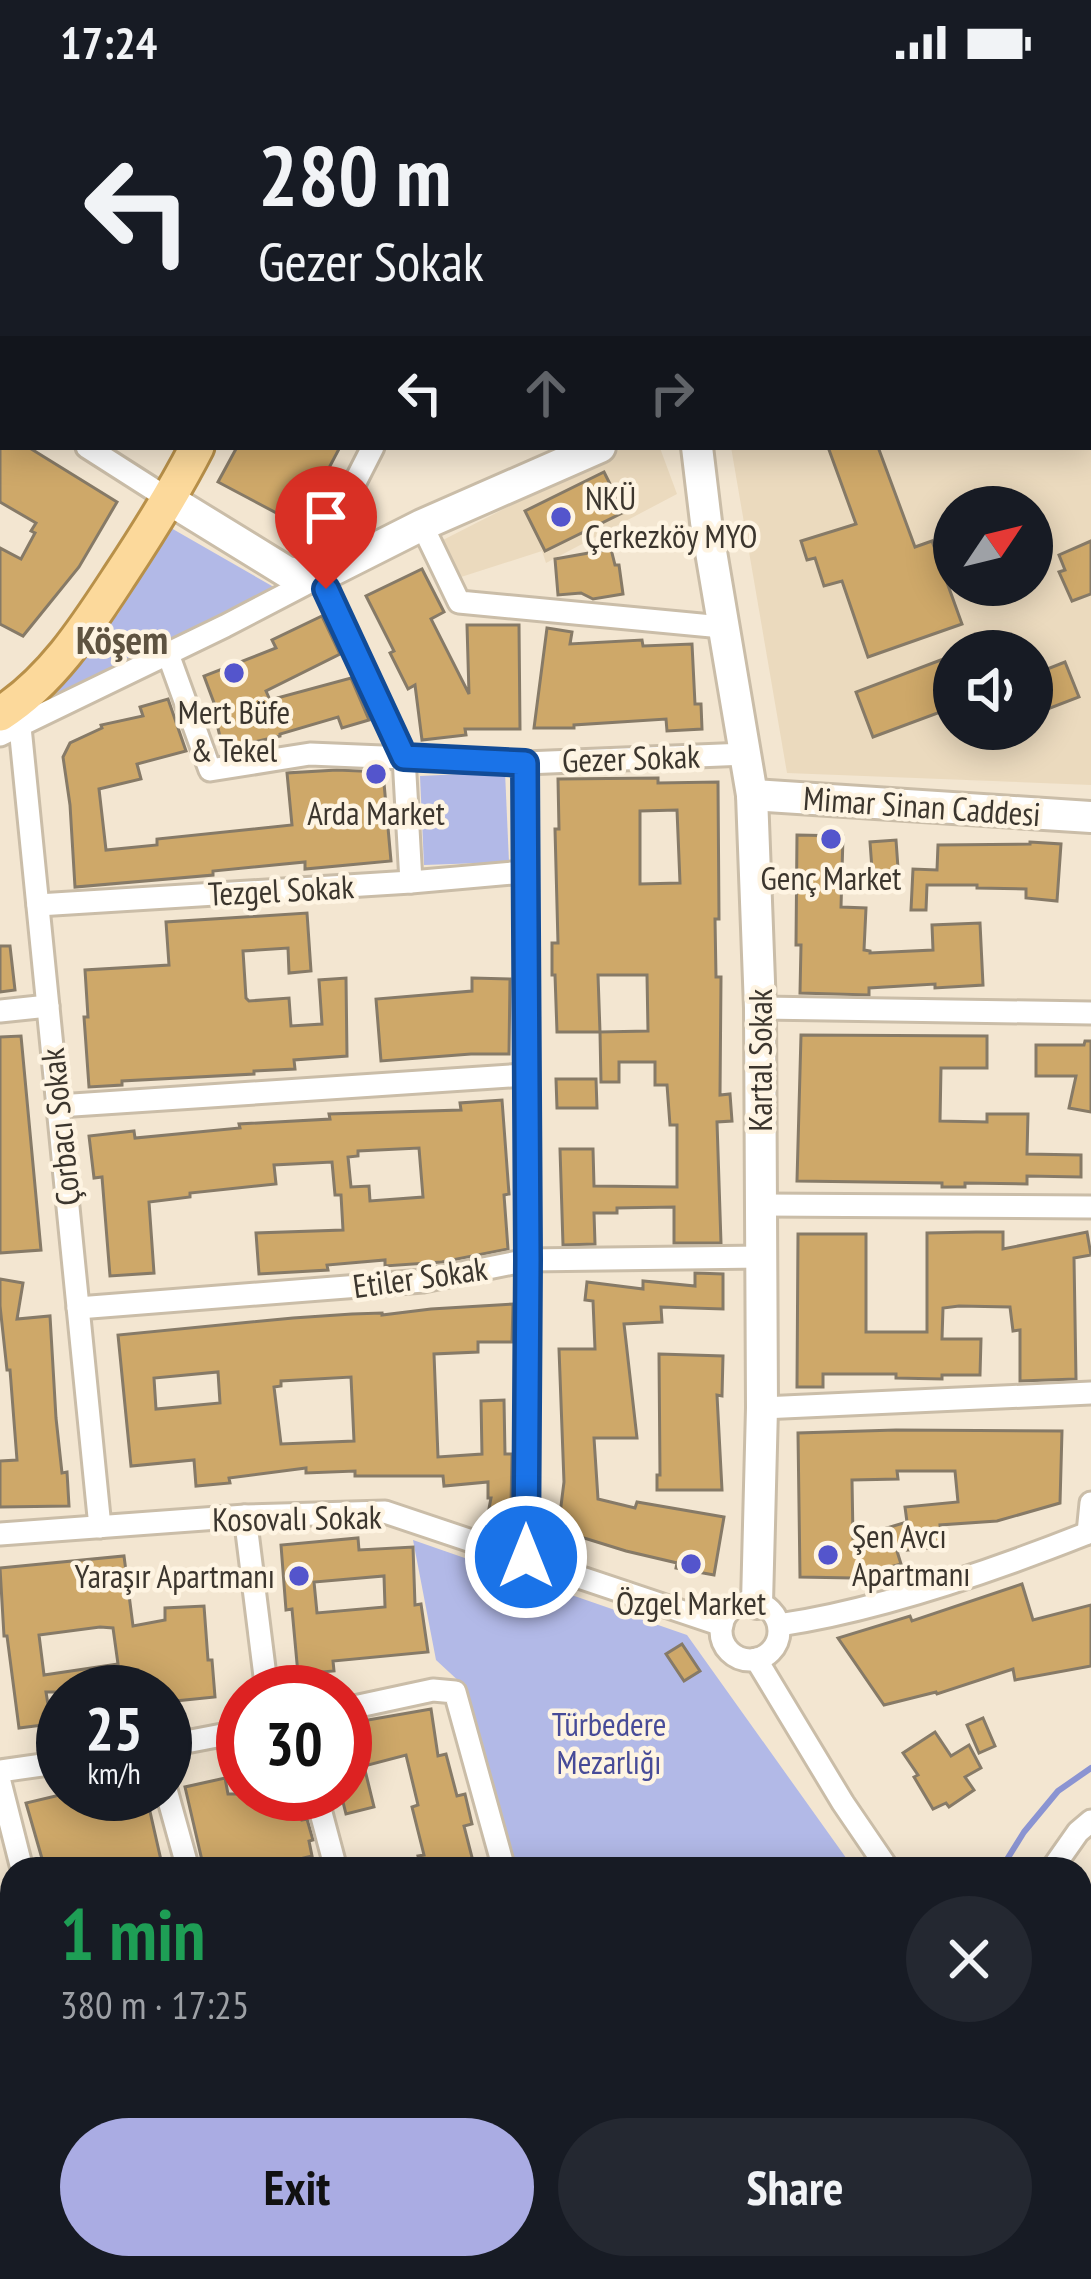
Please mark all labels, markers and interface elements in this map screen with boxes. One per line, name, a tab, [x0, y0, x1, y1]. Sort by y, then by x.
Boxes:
text: 17:24	[60, 13, 157, 71]
text: 280 m	[258, 120, 451, 229]
icon: left	[60, 132, 216, 288]
text: Gezer Sokak	[258, 226, 484, 296]
icon: left	[387, 360, 453, 426]
icon: ahead	[513, 360, 579, 426]
icon: right	[639, 360, 705, 426]
pin	[275, 466, 377, 589]
place label: NKÜ Çerkezköy MYO	[585, 476, 757, 557]
icon: arrive	[293, 484, 359, 550]
north arrow	[933, 486, 1053, 606]
map controls	[933, 486, 1053, 750]
marker: NKÜ Çerkezköy MYO	[548, 504, 574, 530]
district label: Köşem	[76, 614, 168, 665]
button: sound	[933, 630, 1053, 750]
marker: Mert Büfe & Tekel	[221, 660, 247, 686]
place label: Mert Büfe & Tekel	[178, 690, 290, 771]
street label: Gezer Sokak	[561, 734, 701, 781]
marker: Arda Market	[363, 761, 389, 787]
street label: Mimar Sinan Caddesi	[802, 776, 1042, 835]
place label: Arda Market	[307, 791, 445, 834]
marker: Genç Market	[818, 826, 844, 852]
place label: Genç Market	[761, 856, 901, 899]
street label: Tezgel Sokak	[207, 864, 355, 915]
street label: Kartal Sokak	[738, 988, 781, 1131]
street label: Çorbacı Sokak	[30, 1046, 89, 1208]
street label: Etiler Sokak	[350, 1246, 490, 1307]
position arrow	[463, 1494, 589, 1620]
street label: Kosovalı Sokak	[212, 1495, 382, 1540]
place label: Şen Avcı Apartmanı	[852, 1514, 970, 1595]
marker: Şen Avcı Apartmanı	[815, 1542, 841, 1568]
marker: Özgel Market	[678, 1551, 704, 1577]
place label: Yaraşır Apartmanı	[75, 1554, 275, 1597]
marker: Yaraşır Apartmanı	[286, 1563, 312, 1589]
place label: Özgel Market	[616, 1581, 766, 1624]
speed limit sign: 30	[216, 1665, 372, 1821]
text: 25	[85, 1689, 143, 1767]
park label: Türbedere Mezarlığı	[552, 1702, 666, 1783]
text: km/h	[87, 1753, 141, 1792]
text: 1 min	[60, 1887, 205, 1980]
button: close	[906, 1896, 1032, 2022]
text: 380 m · 17:25	[60, 1979, 249, 2030]
button: Exit	[60, 2118, 534, 2256]
button: Share	[558, 2118, 1032, 2256]

